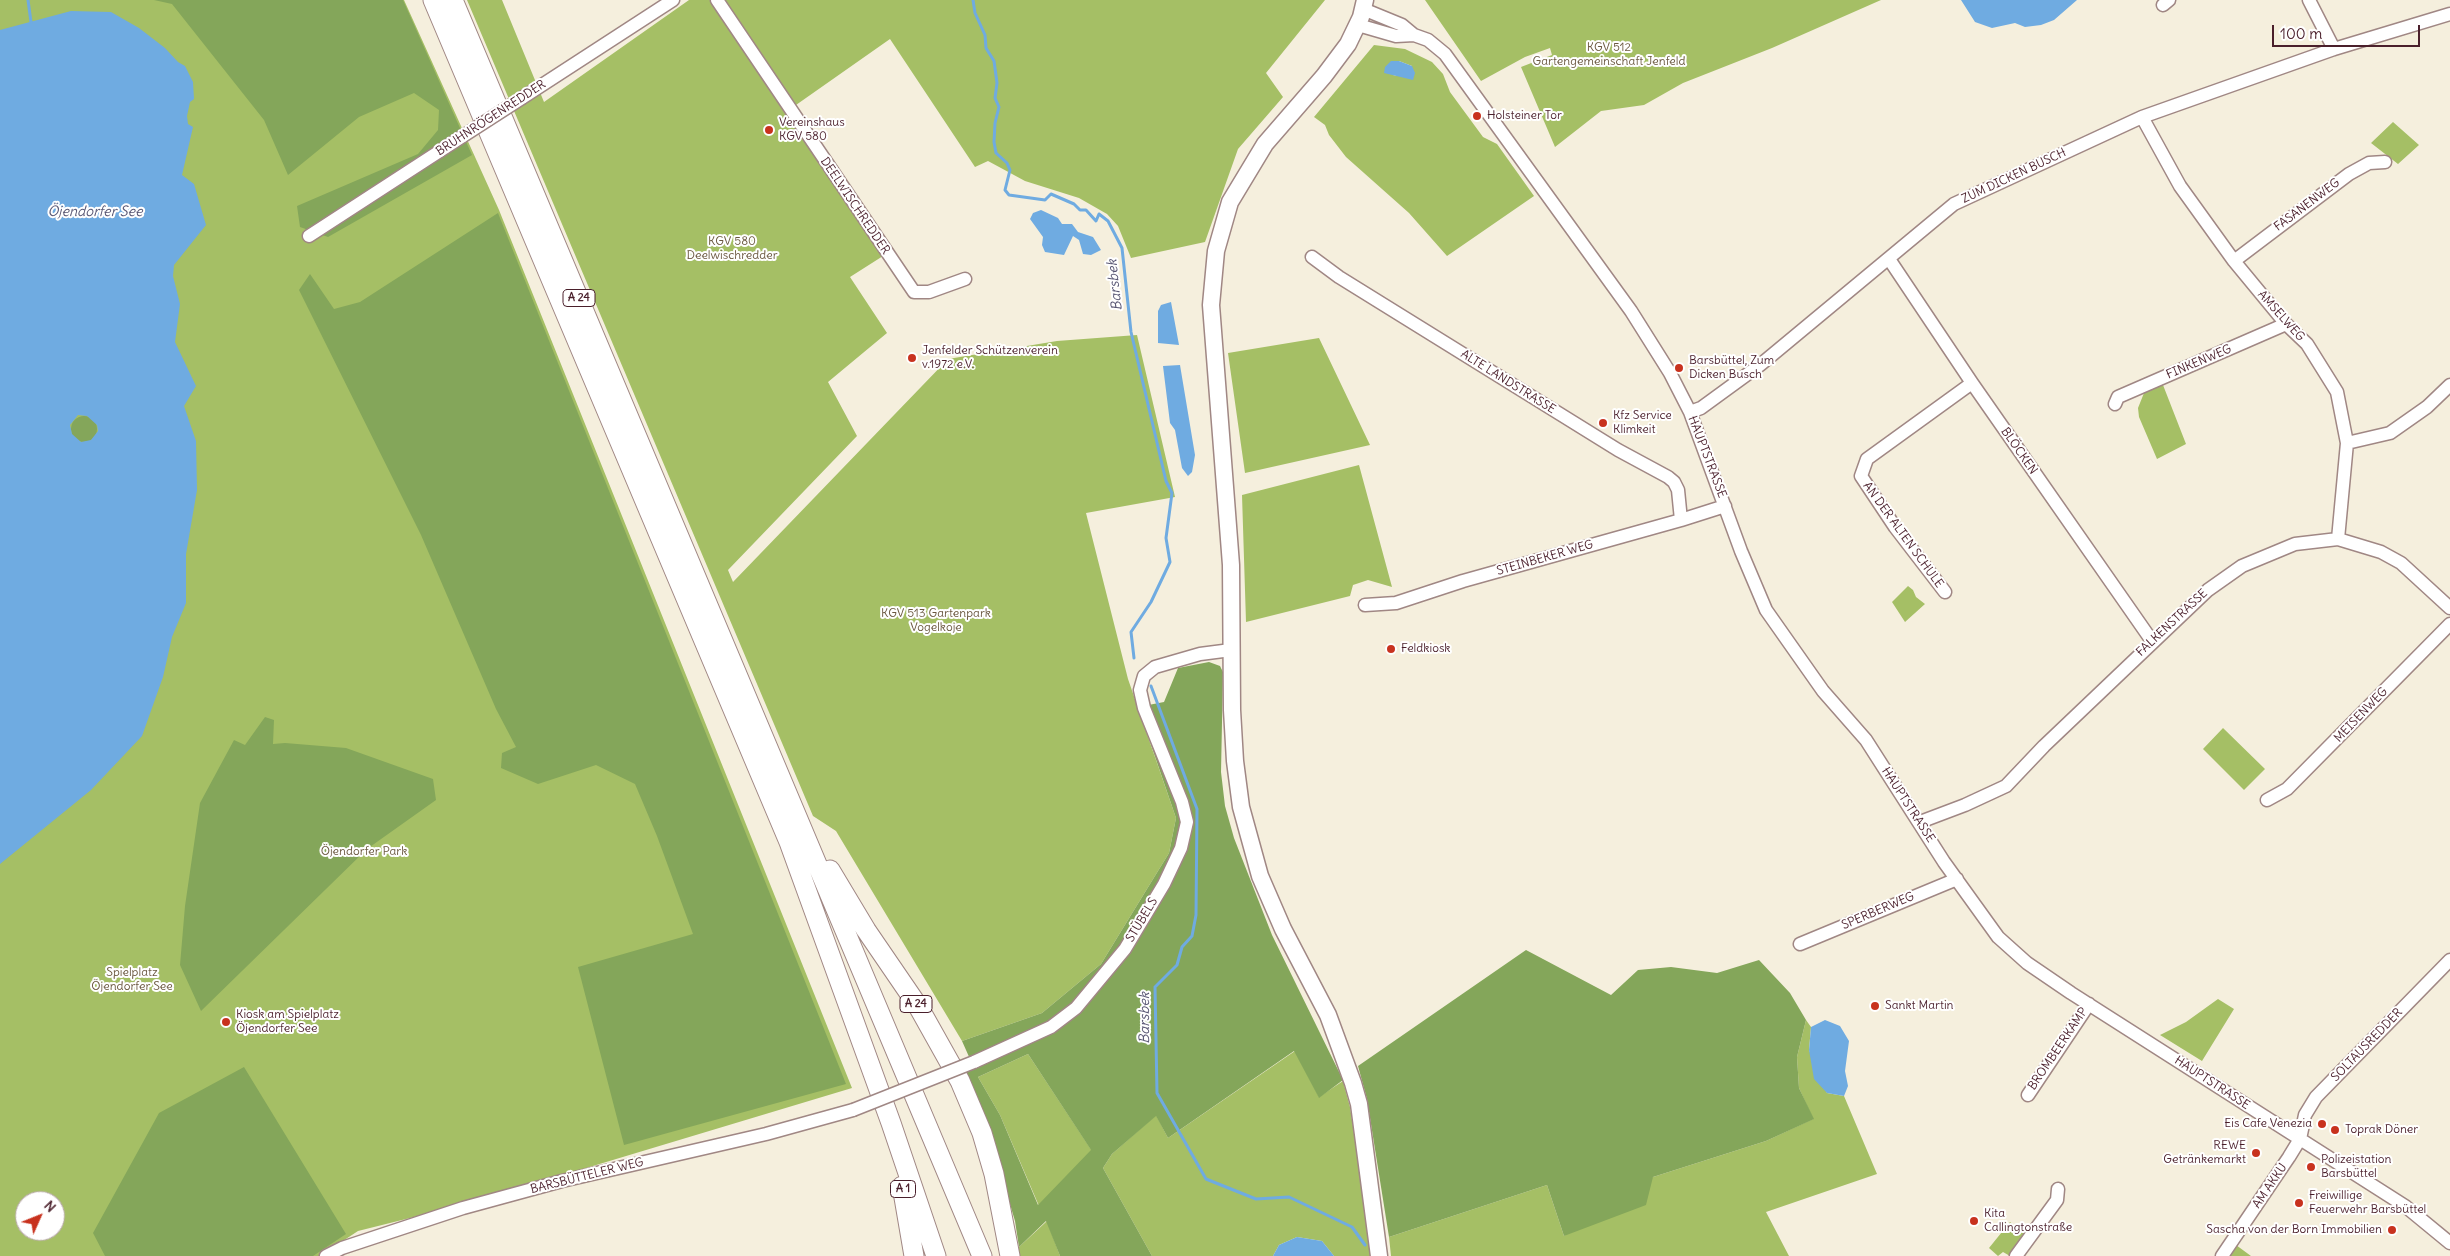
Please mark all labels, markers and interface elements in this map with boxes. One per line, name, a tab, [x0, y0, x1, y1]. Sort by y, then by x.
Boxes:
scale bar	[2275, 15, 2422, 47]
text: 100 m	[2280, 24, 2322, 43]
park label: KGV 512 Gartengemeinschaft Jenfeld	[1533, 41, 1685, 69]
street label: BRUHNRÖGENREDDER	[433, 77, 549, 159]
place label: Holsteiner Tor	[1487, 109, 1562, 123]
marker: Holsteiner Tor	[1471, 110, 1483, 122]
place label: Vereinshaus KGV 580	[779, 116, 845, 144]
marker: Vereinshaus KGV 580	[763, 124, 775, 136]
street label: ZUM DICKEN BUSCH	[1960, 145, 2068, 207]
street label: DEELWISCHREDDER	[817, 155, 893, 257]
street label: FASANENWEG	[2271, 176, 2343, 234]
water label: Öjendorfer See	[47, 204, 143, 220]
park label: KGV 580 Deelwischredder	[686, 235, 778, 263]
water label: Barsbek	[1104, 258, 1126, 312]
street label: AMSELWEG	[2254, 288, 2308, 344]
road number: A 24	[563, 290, 595, 306]
street label: FINKENWEG	[2164, 342, 2234, 382]
place label: Jenfelder Schützenverein v.1972 e.V.	[922, 344, 1058, 372]
street label: ALTE LANDSTRASSE	[1458, 347, 1558, 417]
marker: Jenfelder Schützenverein v.1972 e.V.	[906, 352, 918, 364]
place label: Barsbüttel, Zum Dicken Busch	[1689, 354, 1774, 382]
marker: Barsbüttel, Zum Dicken Busch	[1673, 362, 1685, 374]
place label: Kfz Service Klimkeit	[1613, 409, 1672, 437]
street label: HAUPTSTRASSE	[1685, 414, 1729, 500]
marker: Kfz Service Klimkeit	[1597, 417, 1609, 429]
street label: BLÖCKEN	[1998, 425, 2040, 477]
street label: AN DER ALTEN SCHULE	[1860, 479, 1946, 591]
street label: STEINBEKER WEG	[1495, 537, 1595, 579]
street label: FALKENSTRASSE	[2133, 586, 2211, 660]
park label: KGV 513 Gartenpark Vogelkoje	[881, 607, 991, 635]
place label: Feldkiosk	[1401, 642, 1450, 656]
marker: Feldkiosk	[1385, 643, 1397, 655]
street label: MEISENWEG	[2331, 685, 2391, 745]
street label: HAUPTSTRASSE	[1878, 765, 1938, 845]
park label: Öjendorfer Park	[321, 845, 407, 859]
street label: SPERBERWEG	[1839, 889, 1917, 933]
street label: STÜBELS	[1123, 895, 1161, 945]
park label: Spielplatz Öjendorfer See	[91, 966, 173, 994]
water label: Barsbek	[1137, 992, 1153, 1044]
road number: A 24	[900, 996, 932, 1012]
place label: Sankt Martin	[1885, 999, 1954, 1013]
marker: Sankt Martin	[1869, 1000, 1881, 1012]
street label: BROMBEERKAMP	[2025, 1005, 2091, 1093]
street label: SOLTAUSREDDER	[2328, 1005, 2406, 1085]
place label: Kiosk am Spielplatz Öjendorfer See	[236, 1008, 339, 1036]
marker: Kiosk am Spielplatz Öjendorfer See	[220, 1016, 232, 1028]
street label: HAUPTSTRASSE	[2172, 1053, 2252, 1113]
place label: Eis Cafe Venezia	[2224, 1117, 2312, 1131]
marker: Eis Cafe Venezia	[2316, 1118, 2328, 1130]
place label: Toprak Döner	[2345, 1123, 2418, 1137]
marker: Toprak Döner	[2329, 1124, 2341, 1136]
place label: REWE Getränkemarkt	[2163, 1139, 2246, 1167]
marker: REWE Getränkemarkt	[2250, 1147, 2262, 1159]
place label: Polizeistation Barsbüttel	[2321, 1153, 2392, 1181]
street label: BARSBÜTTELER WEG	[529, 1155, 645, 1197]
street label: AM AKKU	[2250, 1161, 2290, 1211]
marker: Polizeistation Barsbüttel	[2305, 1161, 2317, 1173]
road number: A 1	[890, 1180, 916, 1198]
place label: Freiwillige Feuerwehr Barsbüttel	[2309, 1189, 2426, 1217]
north arrow	[15, 1191, 65, 1241]
text: N	[40, 1197, 60, 1216]
marker: Freiwillige Feuerwehr Barsbüttel	[2293, 1197, 2305, 1209]
place label: Kita Callingtonstraße	[1984, 1207, 2072, 1235]
marker: Kita Callingtonstraße	[1968, 1215, 1980, 1227]
place label: Sascha von der Born Immobilien	[2206, 1223, 2382, 1237]
marker: Sascha von der Born Immobilien	[2386, 1224, 2398, 1236]

